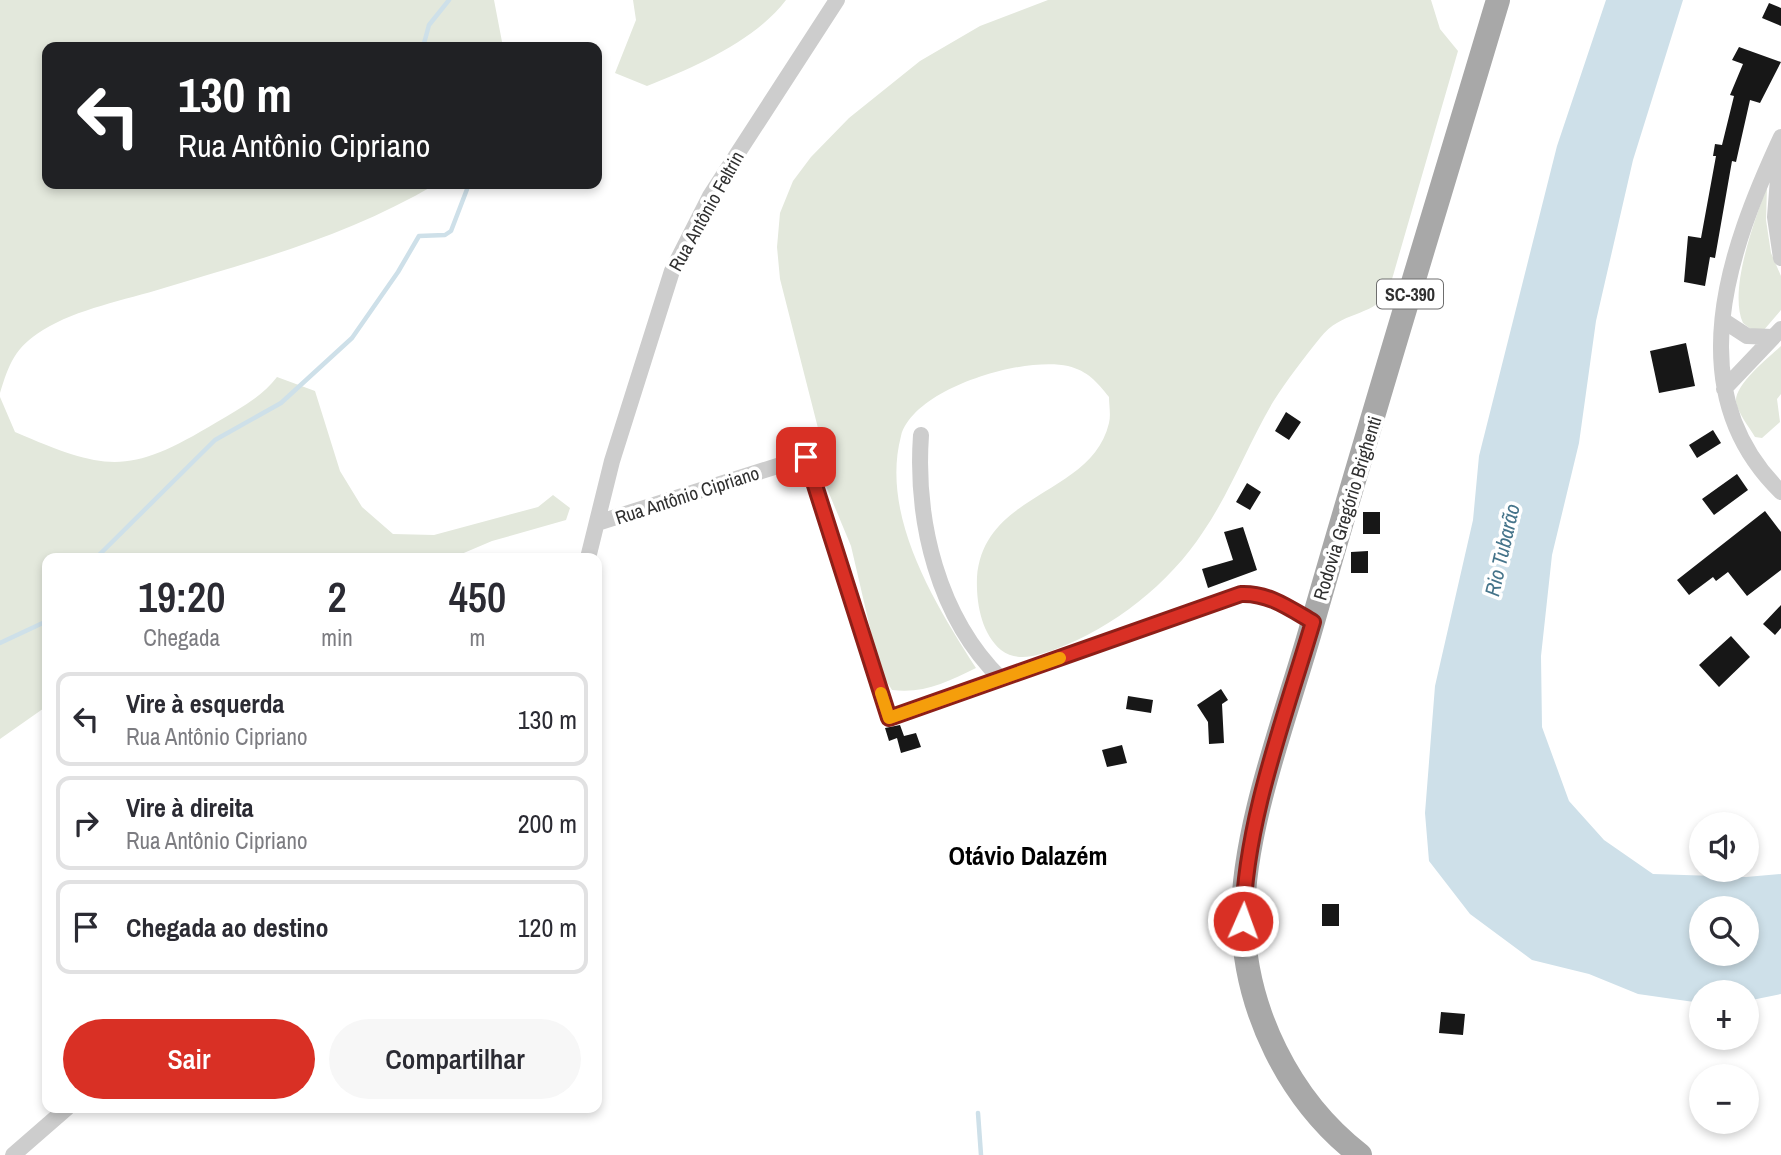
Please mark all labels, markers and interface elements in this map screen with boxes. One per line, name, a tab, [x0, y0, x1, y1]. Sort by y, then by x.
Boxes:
text: 130 m	[178, 61, 292, 127]
icon: left	[63, 70, 154, 161]
text: Rua Antônio Cipriano	[178, 124, 430, 167]
street label: Rua Antônio Feltrin	[662, 146, 750, 276]
road number: SC-390	[1377, 280, 1443, 308]
street label: Rodovia Gregório Brighenti	[1307, 413, 1387, 603]
pin	[776, 427, 836, 487]
icon: arrive	[787, 438, 825, 476]
street label: Rua Antônio Cipriano	[612, 459, 762, 531]
water label: Rio Tubarão	[1477, 501, 1527, 599]
text: 19:20	[138, 569, 225, 625]
text: 2	[327, 569, 347, 625]
text: 450	[449, 569, 506, 625]
text: Chegada	[143, 622, 220, 653]
text: min	[321, 622, 353, 653]
text: m	[470, 622, 485, 653]
text: Vire à esquerda	[126, 686, 284, 721]
icon: left	[67, 700, 105, 738]
text: 130 m	[518, 702, 577, 737]
text: Rua Antônio Cipriano	[126, 721, 307, 752]
text: Vire à direita	[126, 790, 254, 825]
icon: right	[67, 804, 105, 842]
text: 200 m	[518, 806, 577, 841]
map controls	[1689, 812, 1759, 1134]
button: sound	[1689, 812, 1759, 882]
text: Rua Antônio Cipriano	[126, 825, 307, 856]
district label: Otávio Dalazém	[949, 838, 1107, 873]
position arrow	[1206, 884, 1280, 958]
button: search	[1689, 896, 1759, 966]
icon: arrive	[67, 908, 105, 946]
text: Chegada ao destino	[126, 910, 329, 945]
text: 120 m	[518, 910, 577, 945]
button: +	[1689, 980, 1759, 1050]
button: Sair	[63, 1019, 315, 1099]
button: Compartilhar	[329, 1019, 581, 1099]
button: −	[1689, 1064, 1759, 1134]

